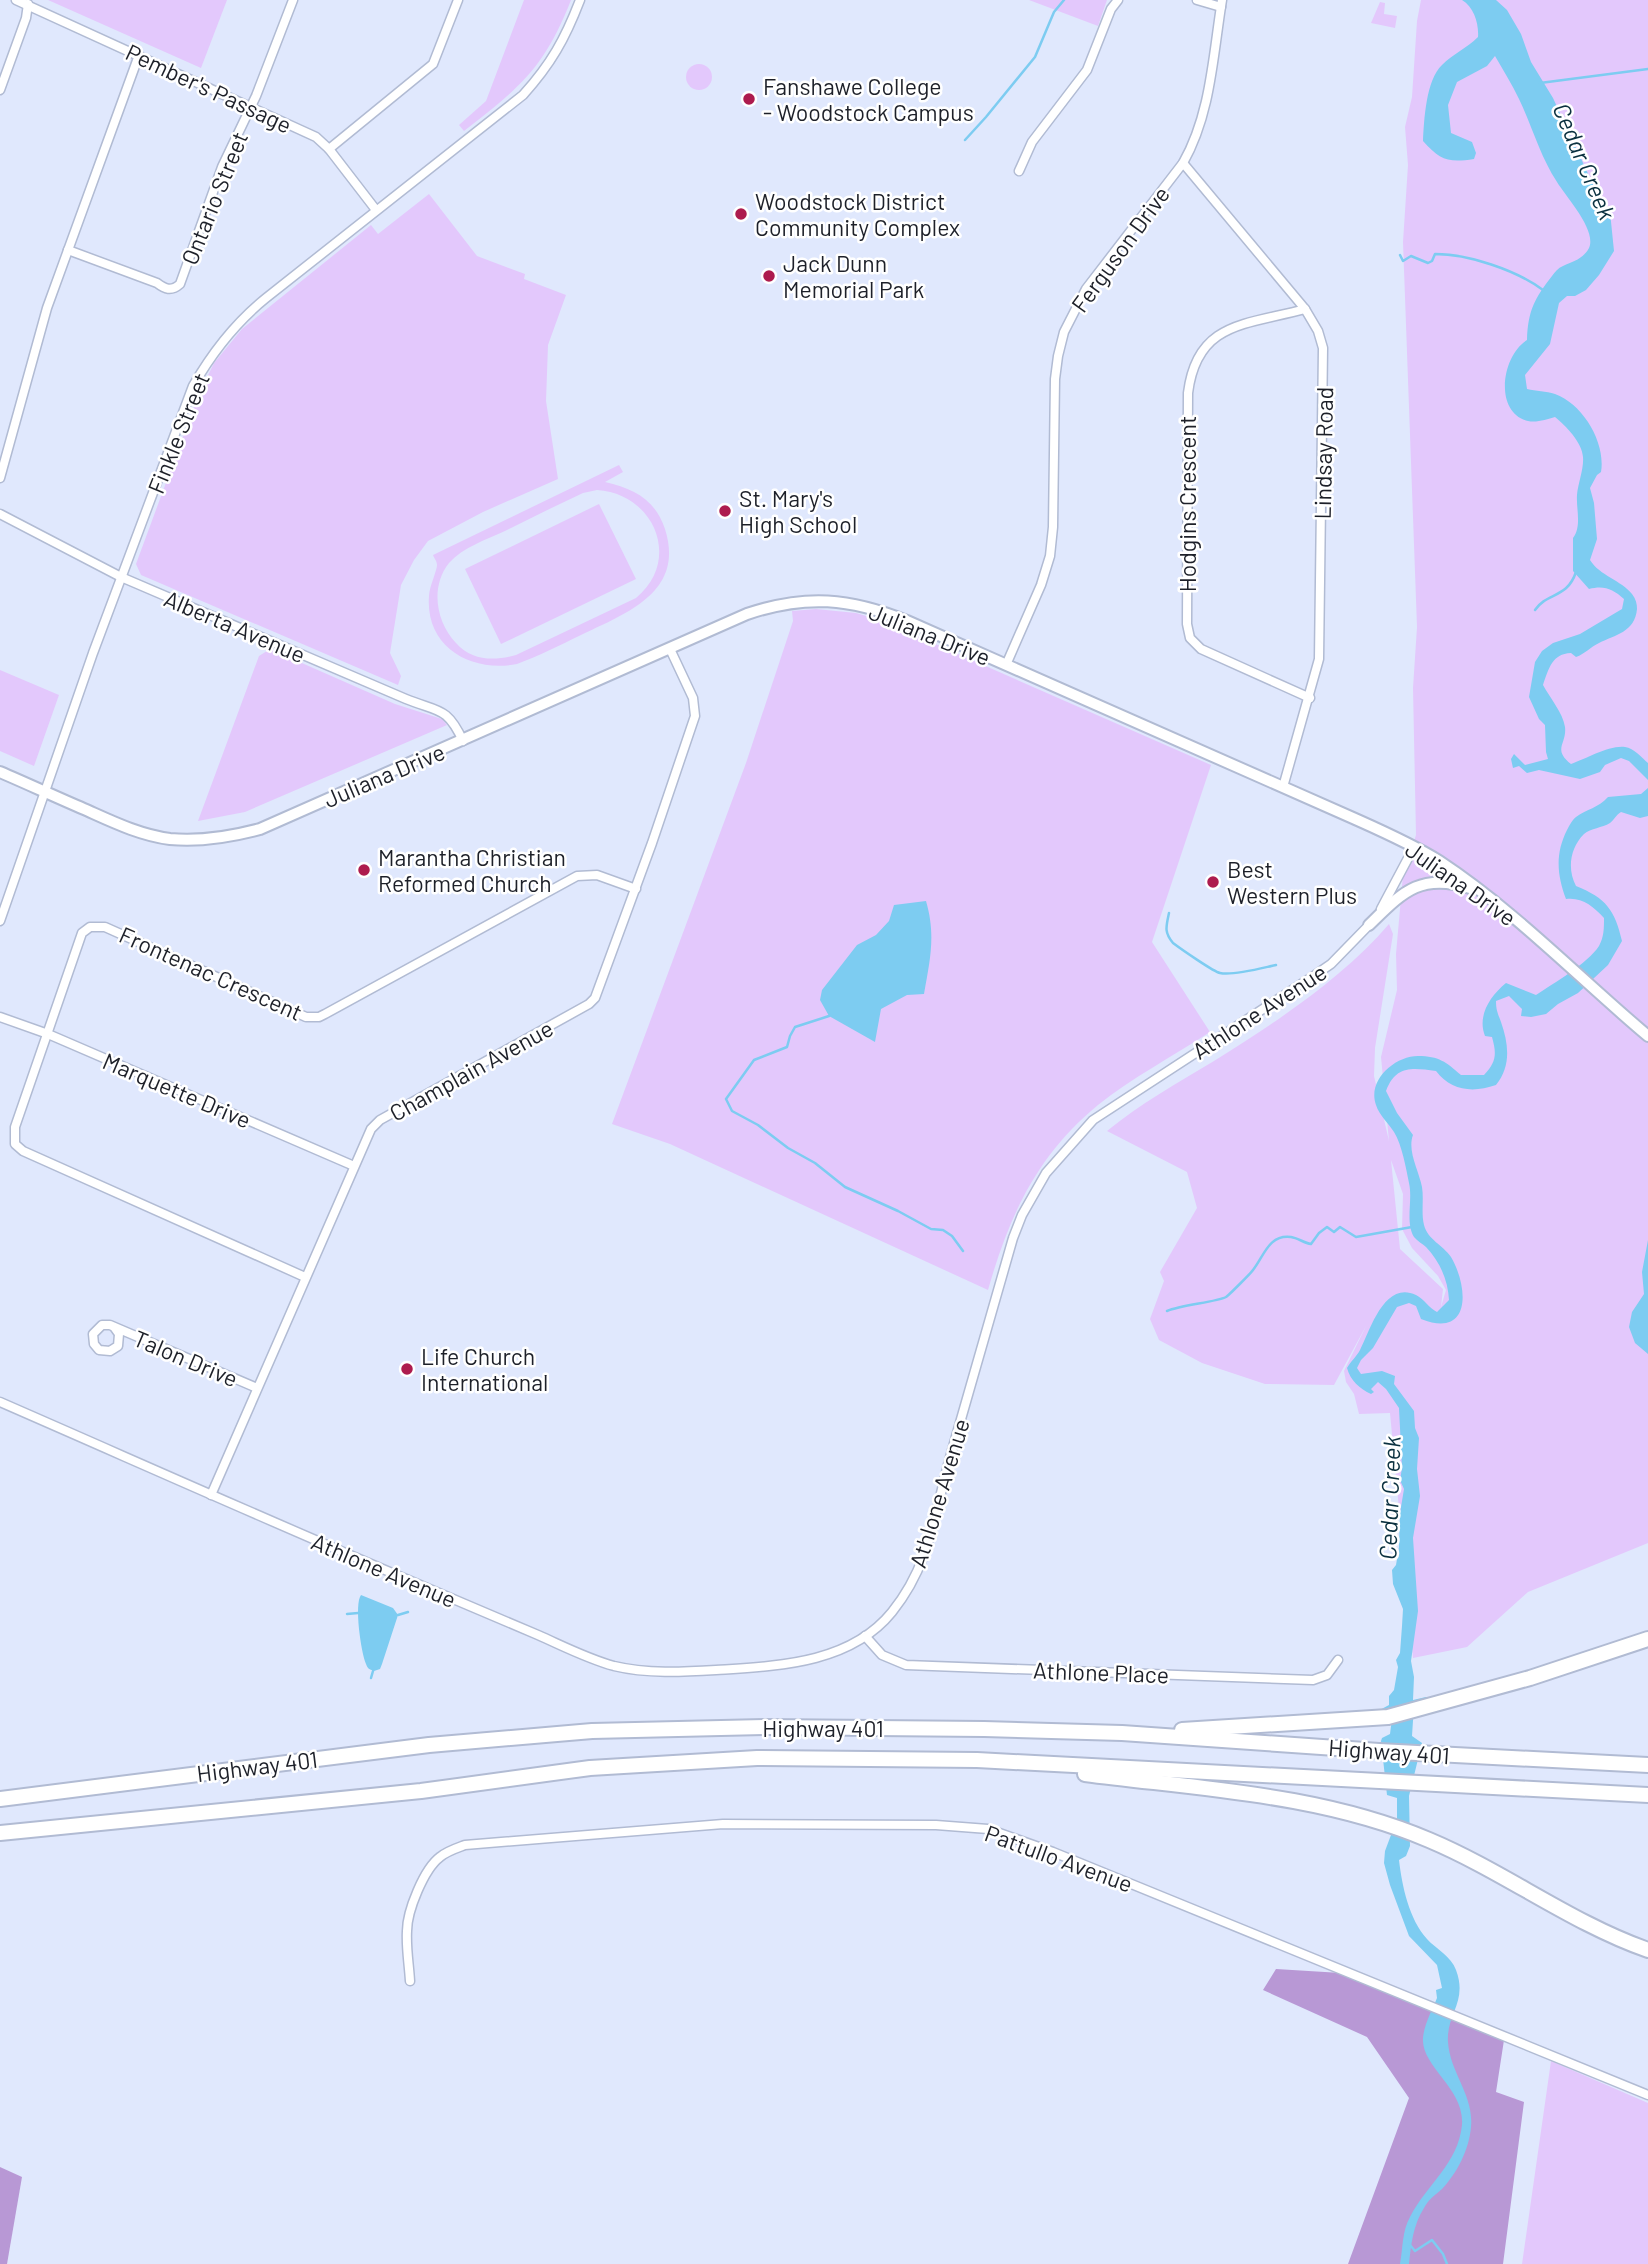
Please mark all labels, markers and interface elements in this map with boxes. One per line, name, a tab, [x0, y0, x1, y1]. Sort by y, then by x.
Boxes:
street label: Pember's Passage	[122, 37, 296, 139]
place label: Fanshawe College - Woodstock Campus	[763, 72, 974, 126]
marker: Fanshawe College - Woodstock Campus	[741, 91, 757, 107]
water label: Cedar Creek	[1547, 98, 1623, 224]
street label: Ontario Street	[175, 127, 253, 269]
street label: Ferguson Drive	[1065, 181, 1175, 317]
place label: Woodstock District Community Complex	[755, 187, 960, 241]
marker: Woodstock District Community Complex	[733, 206, 749, 222]
place label: Jack Dunn Memorial Park	[783, 249, 924, 303]
marker: Jack Dunn Memorial Park	[761, 268, 777, 284]
street label: Finkle Street	[141, 369, 215, 497]
street label: Lindsay Road	[1308, 387, 1338, 519]
street label: Hodgins Crescent	[1173, 416, 1201, 592]
place label: St. Mary's High School	[739, 484, 857, 538]
marker: St. Mary's High School	[717, 503, 733, 519]
street label: Alberta Avenue	[160, 584, 310, 668]
street label: Juliana Drive	[865, 597, 995, 671]
street label: Juliana Drive	[319, 737, 449, 813]
street label: Juliana Drive	[1400, 835, 1522, 931]
place label: Marantha Christian Reformed Church	[378, 843, 566, 897]
place label: Best Western Plus	[1227, 855, 1357, 909]
marker: Marantha Christian Reformed Church	[356, 862, 372, 878]
marker: Best Western Plus	[1205, 874, 1221, 890]
street label: Frontenac Crescent	[115, 920, 307, 1026]
street label: Athlone Avenue	[1187, 957, 1331, 1065]
street label: Champlain Avenue	[384, 1013, 558, 1127]
street label: Marquette Drive	[99, 1046, 255, 1134]
street label: Talon Drive	[130, 1324, 242, 1392]
place label: Life Church International	[421, 1342, 548, 1396]
marker: Life Church International	[399, 1361, 415, 1377]
street label: Athlone Avenue	[903, 1415, 975, 1571]
water label: Cedar Creek	[1372, 1435, 1406, 1560]
street label: Athlone Avenue	[307, 1527, 461, 1613]
street label: Athlone Place	[1032, 1656, 1170, 1688]
street label: Highway 401	[762, 1714, 884, 1742]
street label: Highway 401	[1327, 1733, 1451, 1769]
street label: Highway 401	[195, 1745, 319, 1787]
street label: Pattullo Avenue	[981, 1818, 1137, 1898]

